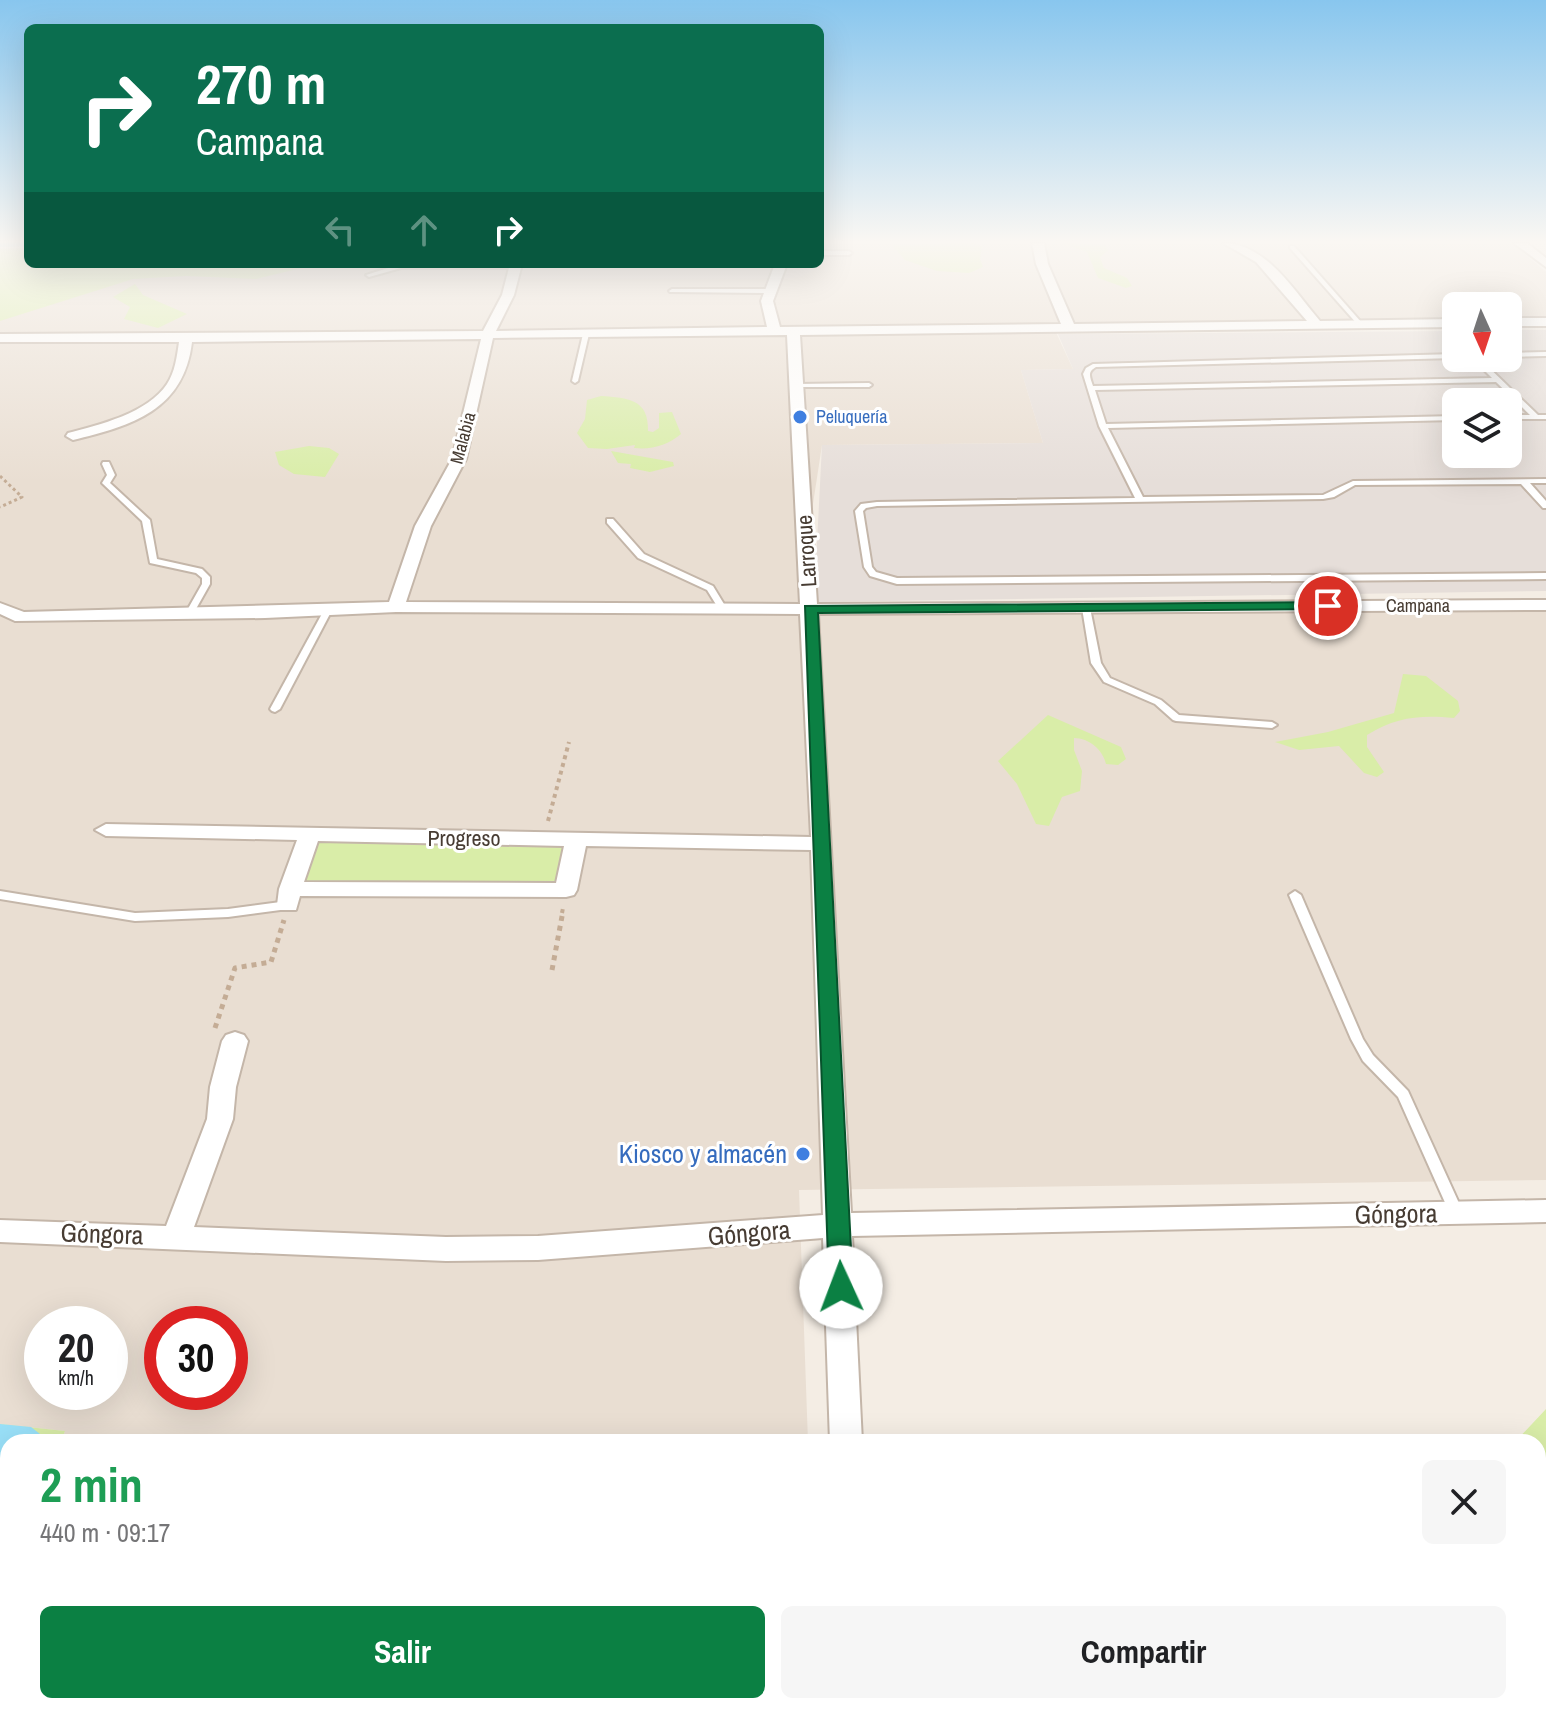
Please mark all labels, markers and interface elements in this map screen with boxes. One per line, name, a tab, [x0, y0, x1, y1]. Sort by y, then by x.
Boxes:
text: 270 m	[196, 46, 326, 121]
icon: right	[64, 56, 168, 160]
text: Campana	[196, 118, 324, 166]
icon: left	[318, 208, 362, 252]
icon: ahead	[402, 208, 446, 252]
icon: right	[486, 208, 530, 252]
north arrow	[1442, 292, 1522, 372]
map controls	[1442, 292, 1522, 468]
button: layers	[1442, 388, 1522, 468]
place label: Peluquería	[816, 404, 887, 429]
marker: Peluquería	[791, 408, 809, 426]
street label: Malabia	[444, 409, 481, 466]
street label: Larroque	[789, 514, 823, 588]
pin	[1294, 572, 1362, 640]
icon: arrive	[1306, 584, 1350, 628]
street label: Campana	[1386, 593, 1450, 618]
street label: Progreso	[427, 823, 501, 853]
place label: Kiosco y almacén	[619, 1136, 787, 1171]
marker: Kiosco y almacén	[794, 1145, 812, 1163]
street label: Góngora	[1354, 1195, 1438, 1232]
street label: Góngora	[706, 1211, 792, 1254]
street label: Góngora	[60, 1215, 144, 1252]
position arrow	[799, 1245, 883, 1329]
speed limit sign: 30	[144, 1306, 248, 1410]
text: 20	[58, 1321, 94, 1374]
text: km/h	[58, 1364, 94, 1391]
text: 2 min	[40, 1452, 143, 1517]
button: close	[1422, 1460, 1506, 1544]
text: 440 m · 09:17	[40, 1515, 170, 1550]
button: Salir	[40, 1606, 765, 1698]
button: Compartir	[781, 1606, 1506, 1698]

